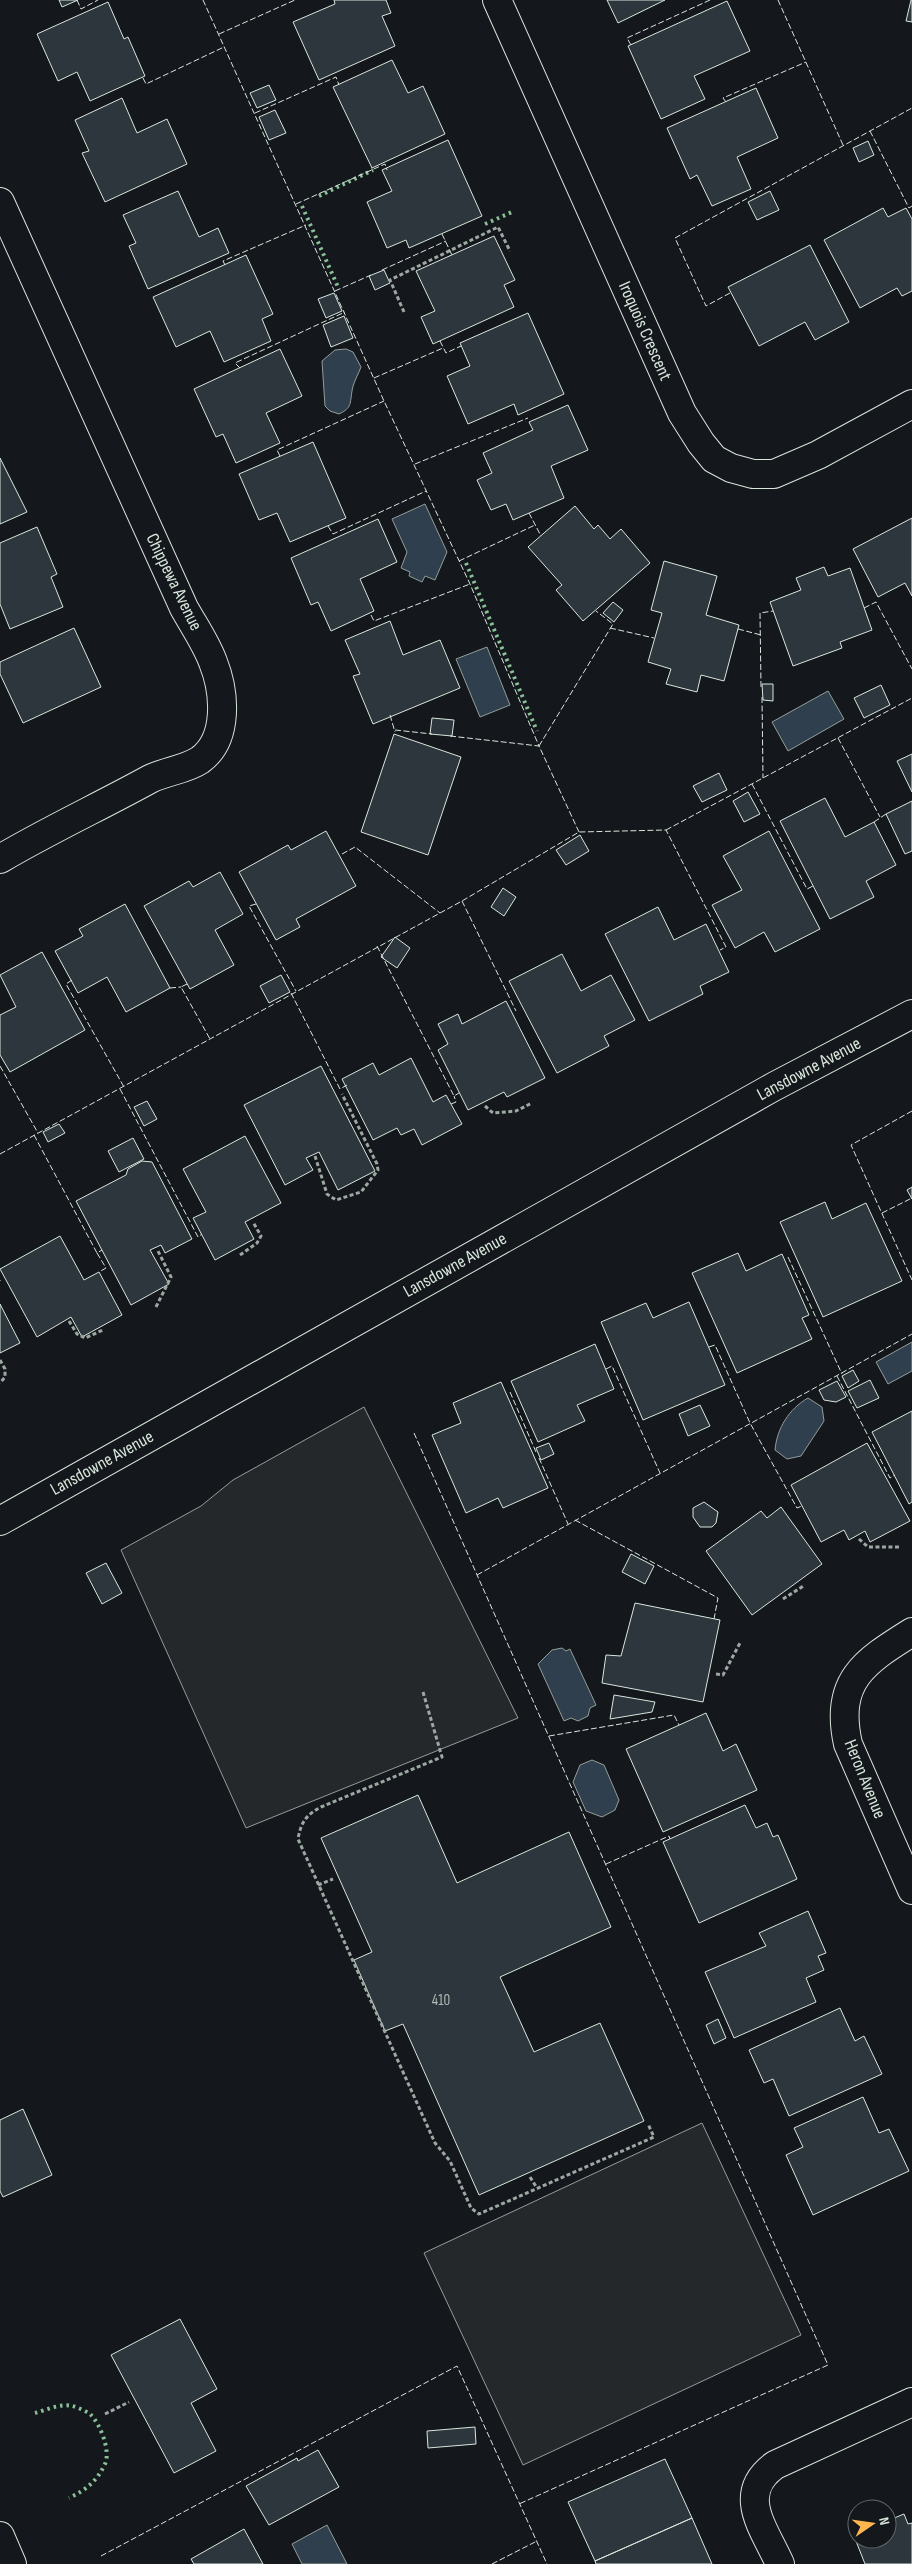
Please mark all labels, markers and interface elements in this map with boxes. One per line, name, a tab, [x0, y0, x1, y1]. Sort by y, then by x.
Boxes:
street label: Iroquois Crescent	[614, 278, 676, 384]
street label: Chippewa Avenue	[141, 530, 207, 634]
street label: Lansdowne Avenue	[753, 1033, 865, 1105]
street label: Lansdowne Avenue	[400, 1228, 510, 1302]
street label: Lansdowne Avenue	[47, 1426, 157, 1500]
street label: Heron Avenue	[840, 1736, 890, 1822]
house number: 410	[432, 1991, 450, 2010]
north arrow	[847, 2499, 897, 2549]
text: N	[875, 2516, 893, 2527]

